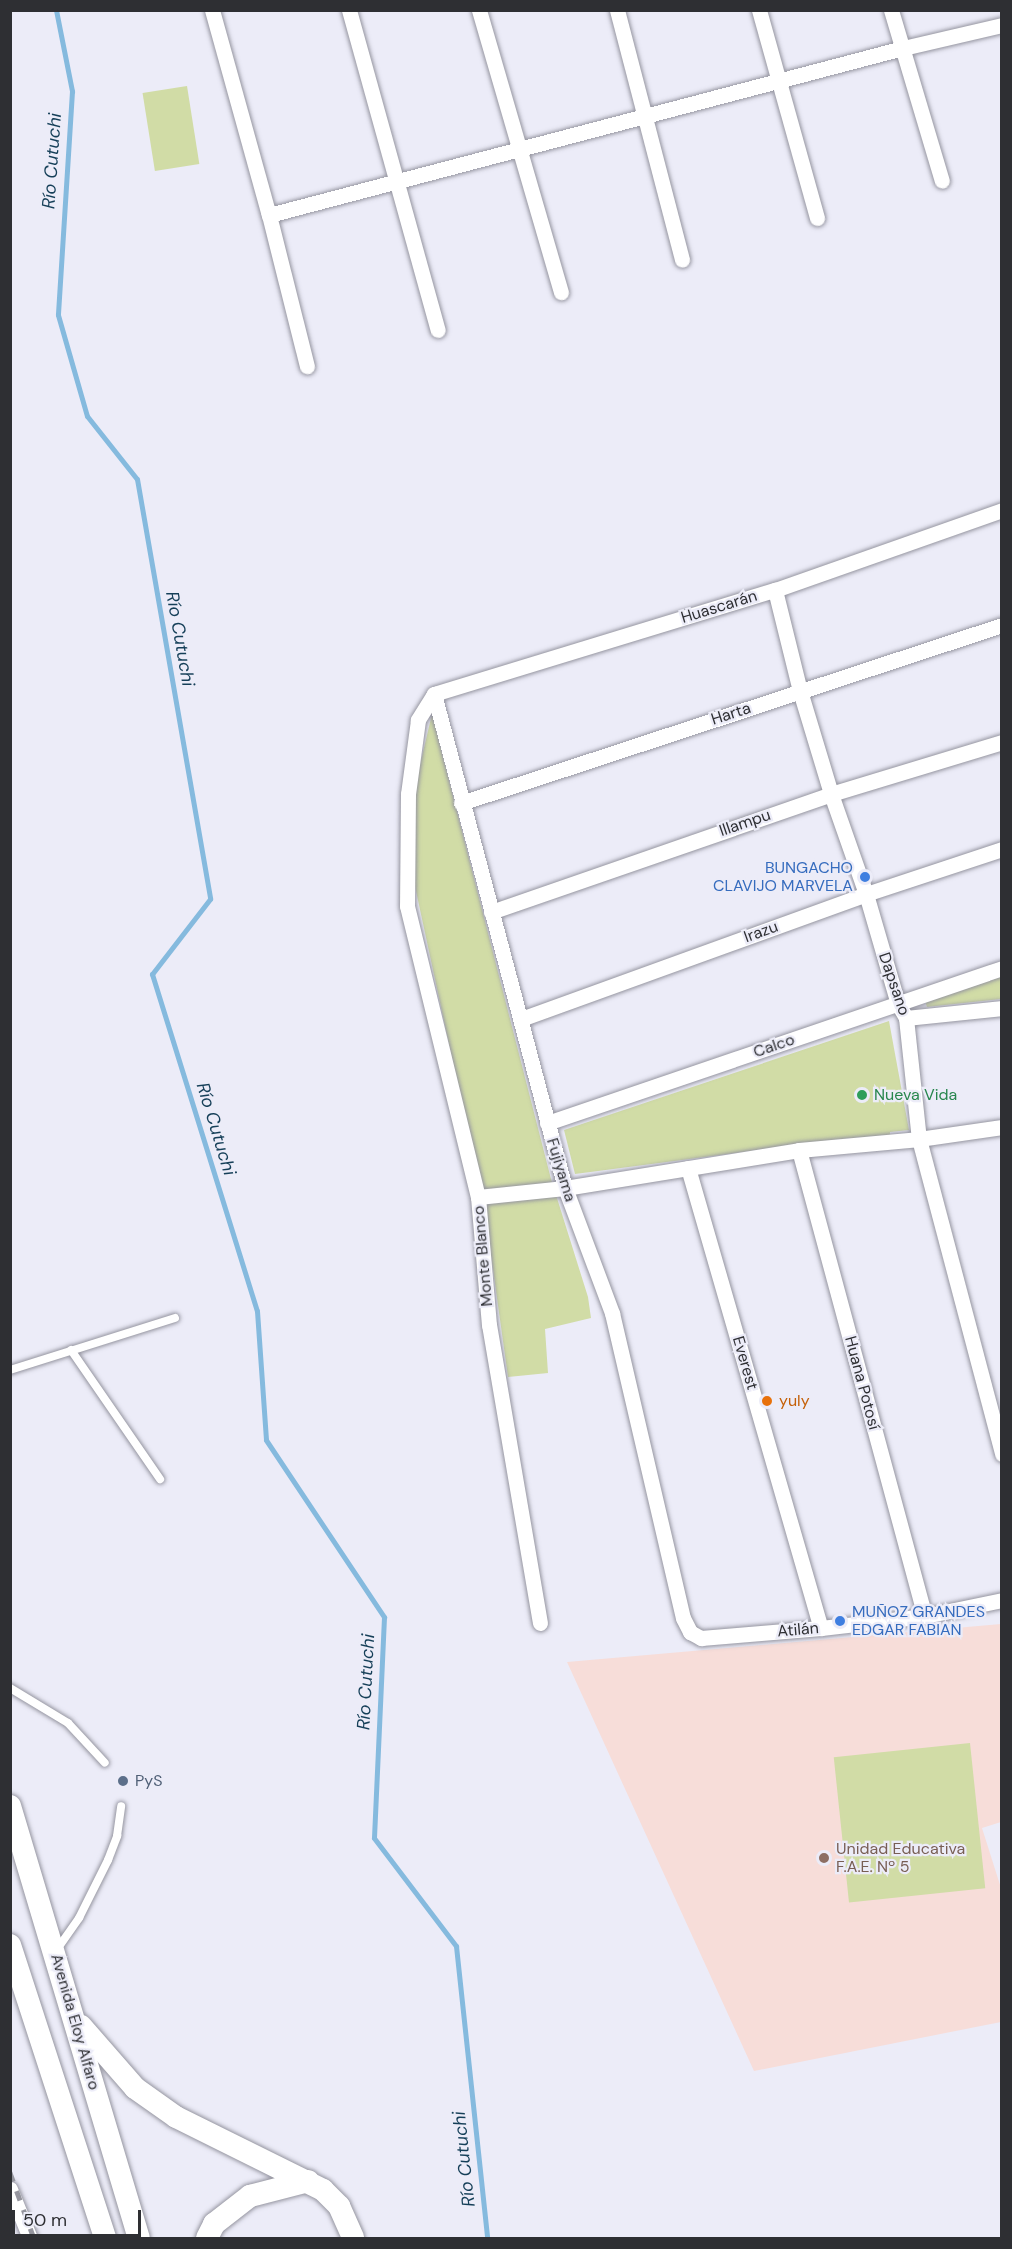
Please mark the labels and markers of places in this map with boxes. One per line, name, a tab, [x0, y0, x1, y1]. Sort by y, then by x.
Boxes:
place label: BUNGACHO CLAVIJO MARVELA	[713, 858, 853, 896]
marker: BUNGACHO CLAVIJO MARVELA	[858, 870, 872, 884]
place label: Nueva Vida	[874, 1085, 957, 1105]
marker: Nueva Vida	[855, 1088, 869, 1102]
place label: yuly	[779, 1391, 810, 1411]
marker: yuly	[760, 1394, 774, 1408]
place label: MUÑOZ GRANDES EDGAR FABIAN	[852, 1602, 985, 1640]
marker: MUÑOZ GRANDES EDGAR FABIAN	[833, 1614, 847, 1628]
place label: PyS	[135, 1771, 162, 1791]
marker: PyS	[116, 1774, 130, 1788]
place label: Unidad Educativa F.A.E. Nº 5	[836, 1839, 965, 1877]
marker: Unidad Educativa F.A.E. Nº 5	[817, 1851, 831, 1865]

